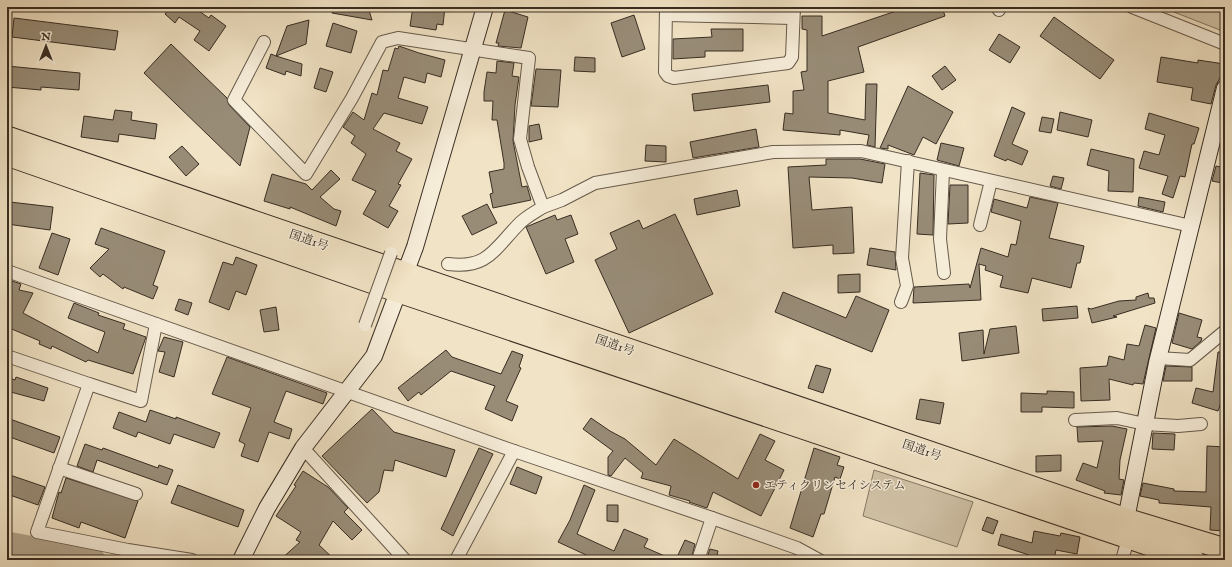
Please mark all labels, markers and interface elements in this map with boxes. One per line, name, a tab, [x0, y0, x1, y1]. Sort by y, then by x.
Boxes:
north arrow	[26, 26, 66, 66]
text: N	[40, 30, 51, 44]
street label: 国道1号	[287, 227, 330, 254]
street label: 国道1号	[593, 332, 636, 359]
street label: 国道1号	[900, 437, 943, 464]
place label: エティクリンセイシステム	[764, 478, 905, 493]
marker: エティクリンセイシステム	[751, 480, 761, 490]

